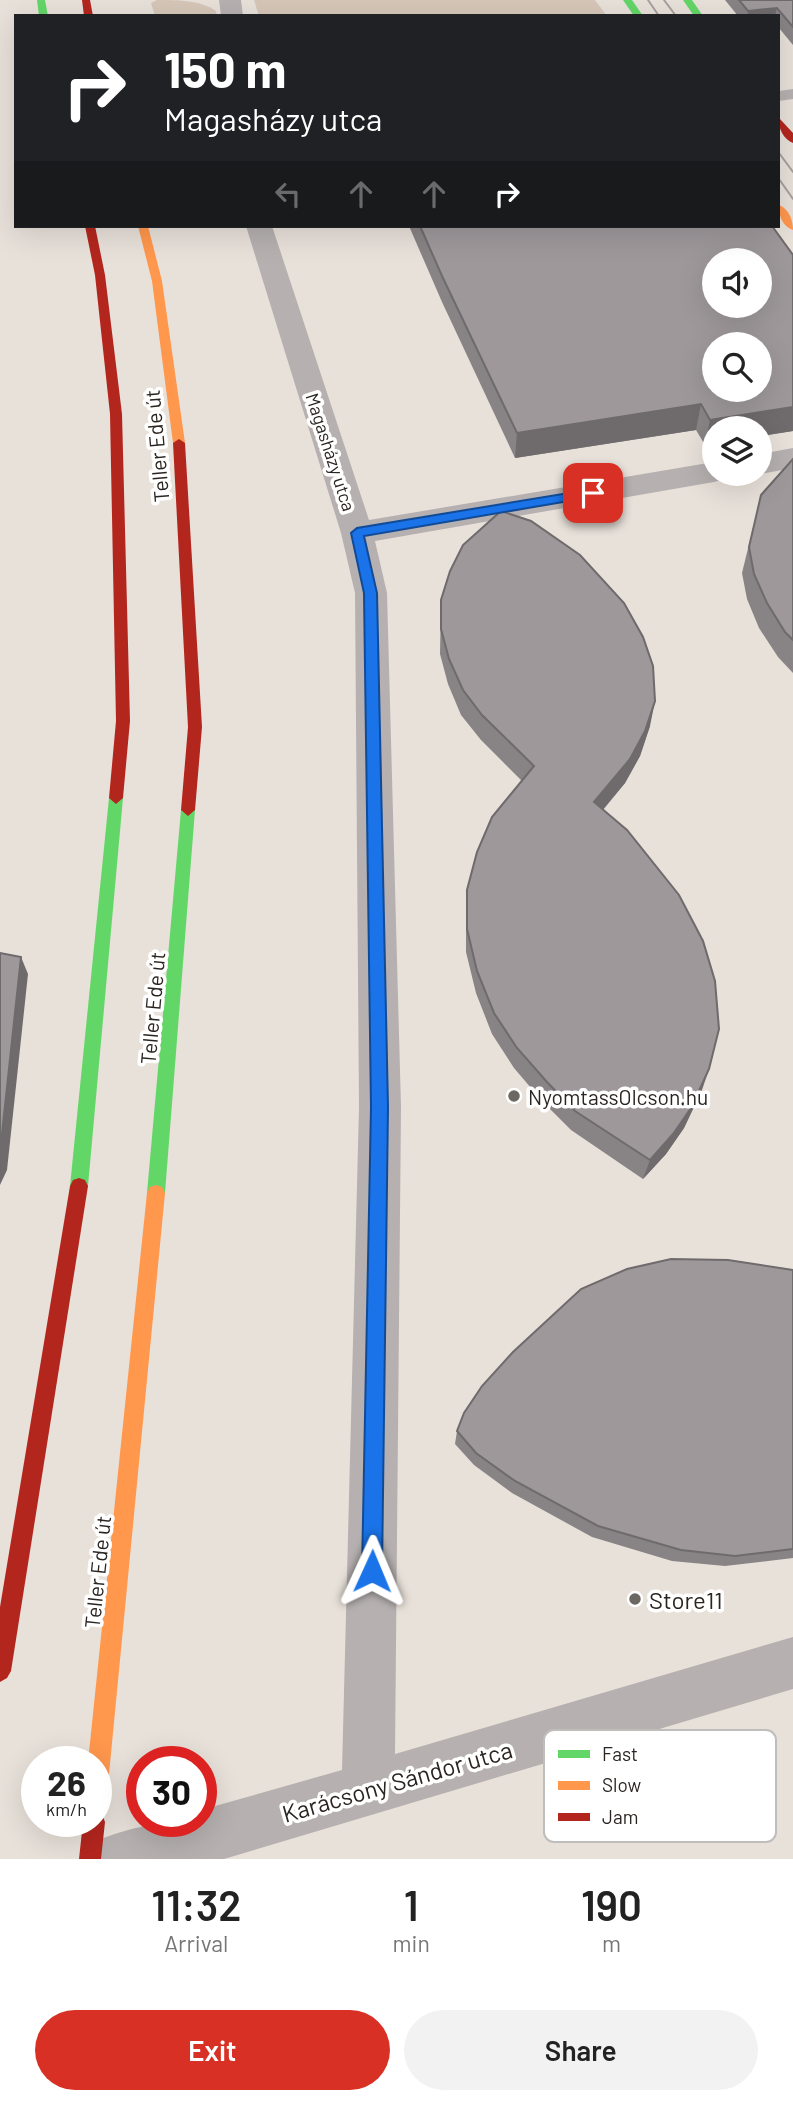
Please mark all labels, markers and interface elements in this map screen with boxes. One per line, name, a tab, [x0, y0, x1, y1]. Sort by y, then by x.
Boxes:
text: 150 m	[164, 39, 286, 98]
icon: right	[49, 42, 140, 133]
text: Magasházy utca	[164, 99, 382, 137]
icon: left	[269, 175, 307, 213]
icon: ahead	[342, 175, 380, 213]
icon: ahead	[415, 175, 453, 213]
icon: right	[488, 175, 526, 213]
map controls	[702, 248, 772, 486]
button: sound	[702, 248, 772, 318]
button: search	[702, 332, 772, 402]
street label: Teller Ede út	[139, 389, 173, 503]
street label: Magasházy utca	[302, 390, 360, 514]
button: layers	[702, 416, 772, 486]
pin	[563, 463, 623, 523]
icon: arrive	[574, 474, 612, 512]
street label: Teller Ede út	[135, 951, 169, 1065]
place label: NyomtassOlcson.hu	[528, 1084, 708, 1109]
marker: NyomtassOlcson.hu	[506, 1088, 522, 1104]
street label: Teller Ede út	[79, 1515, 115, 1629]
position arrow	[335, 1534, 409, 1608]
place label: Store11	[649, 1585, 723, 1614]
marker: Store11	[627, 1591, 643, 1607]
legend	[544, 1730, 776, 1842]
street label: Karácsony Sándor utca	[279, 1734, 515, 1828]
text: Fast	[602, 1742, 638, 1765]
speed limit sign: 30	[126, 1746, 217, 1837]
text: 26	[47, 1761, 86, 1803]
text: Slow	[602, 1773, 641, 1796]
text: km/h	[46, 1798, 87, 1820]
text: Jam	[602, 1805, 638, 1828]
text: 11:32	[151, 1879, 241, 1929]
text: 1	[404, 1879, 419, 1929]
text: 190	[581, 1879, 642, 1929]
text: Arrival	[164, 1929, 228, 1957]
text: min	[393, 1929, 430, 1957]
text: m	[602, 1929, 621, 1957]
button: Exit	[35, 2010, 390, 2090]
button: Share	[404, 2010, 758, 2090]

